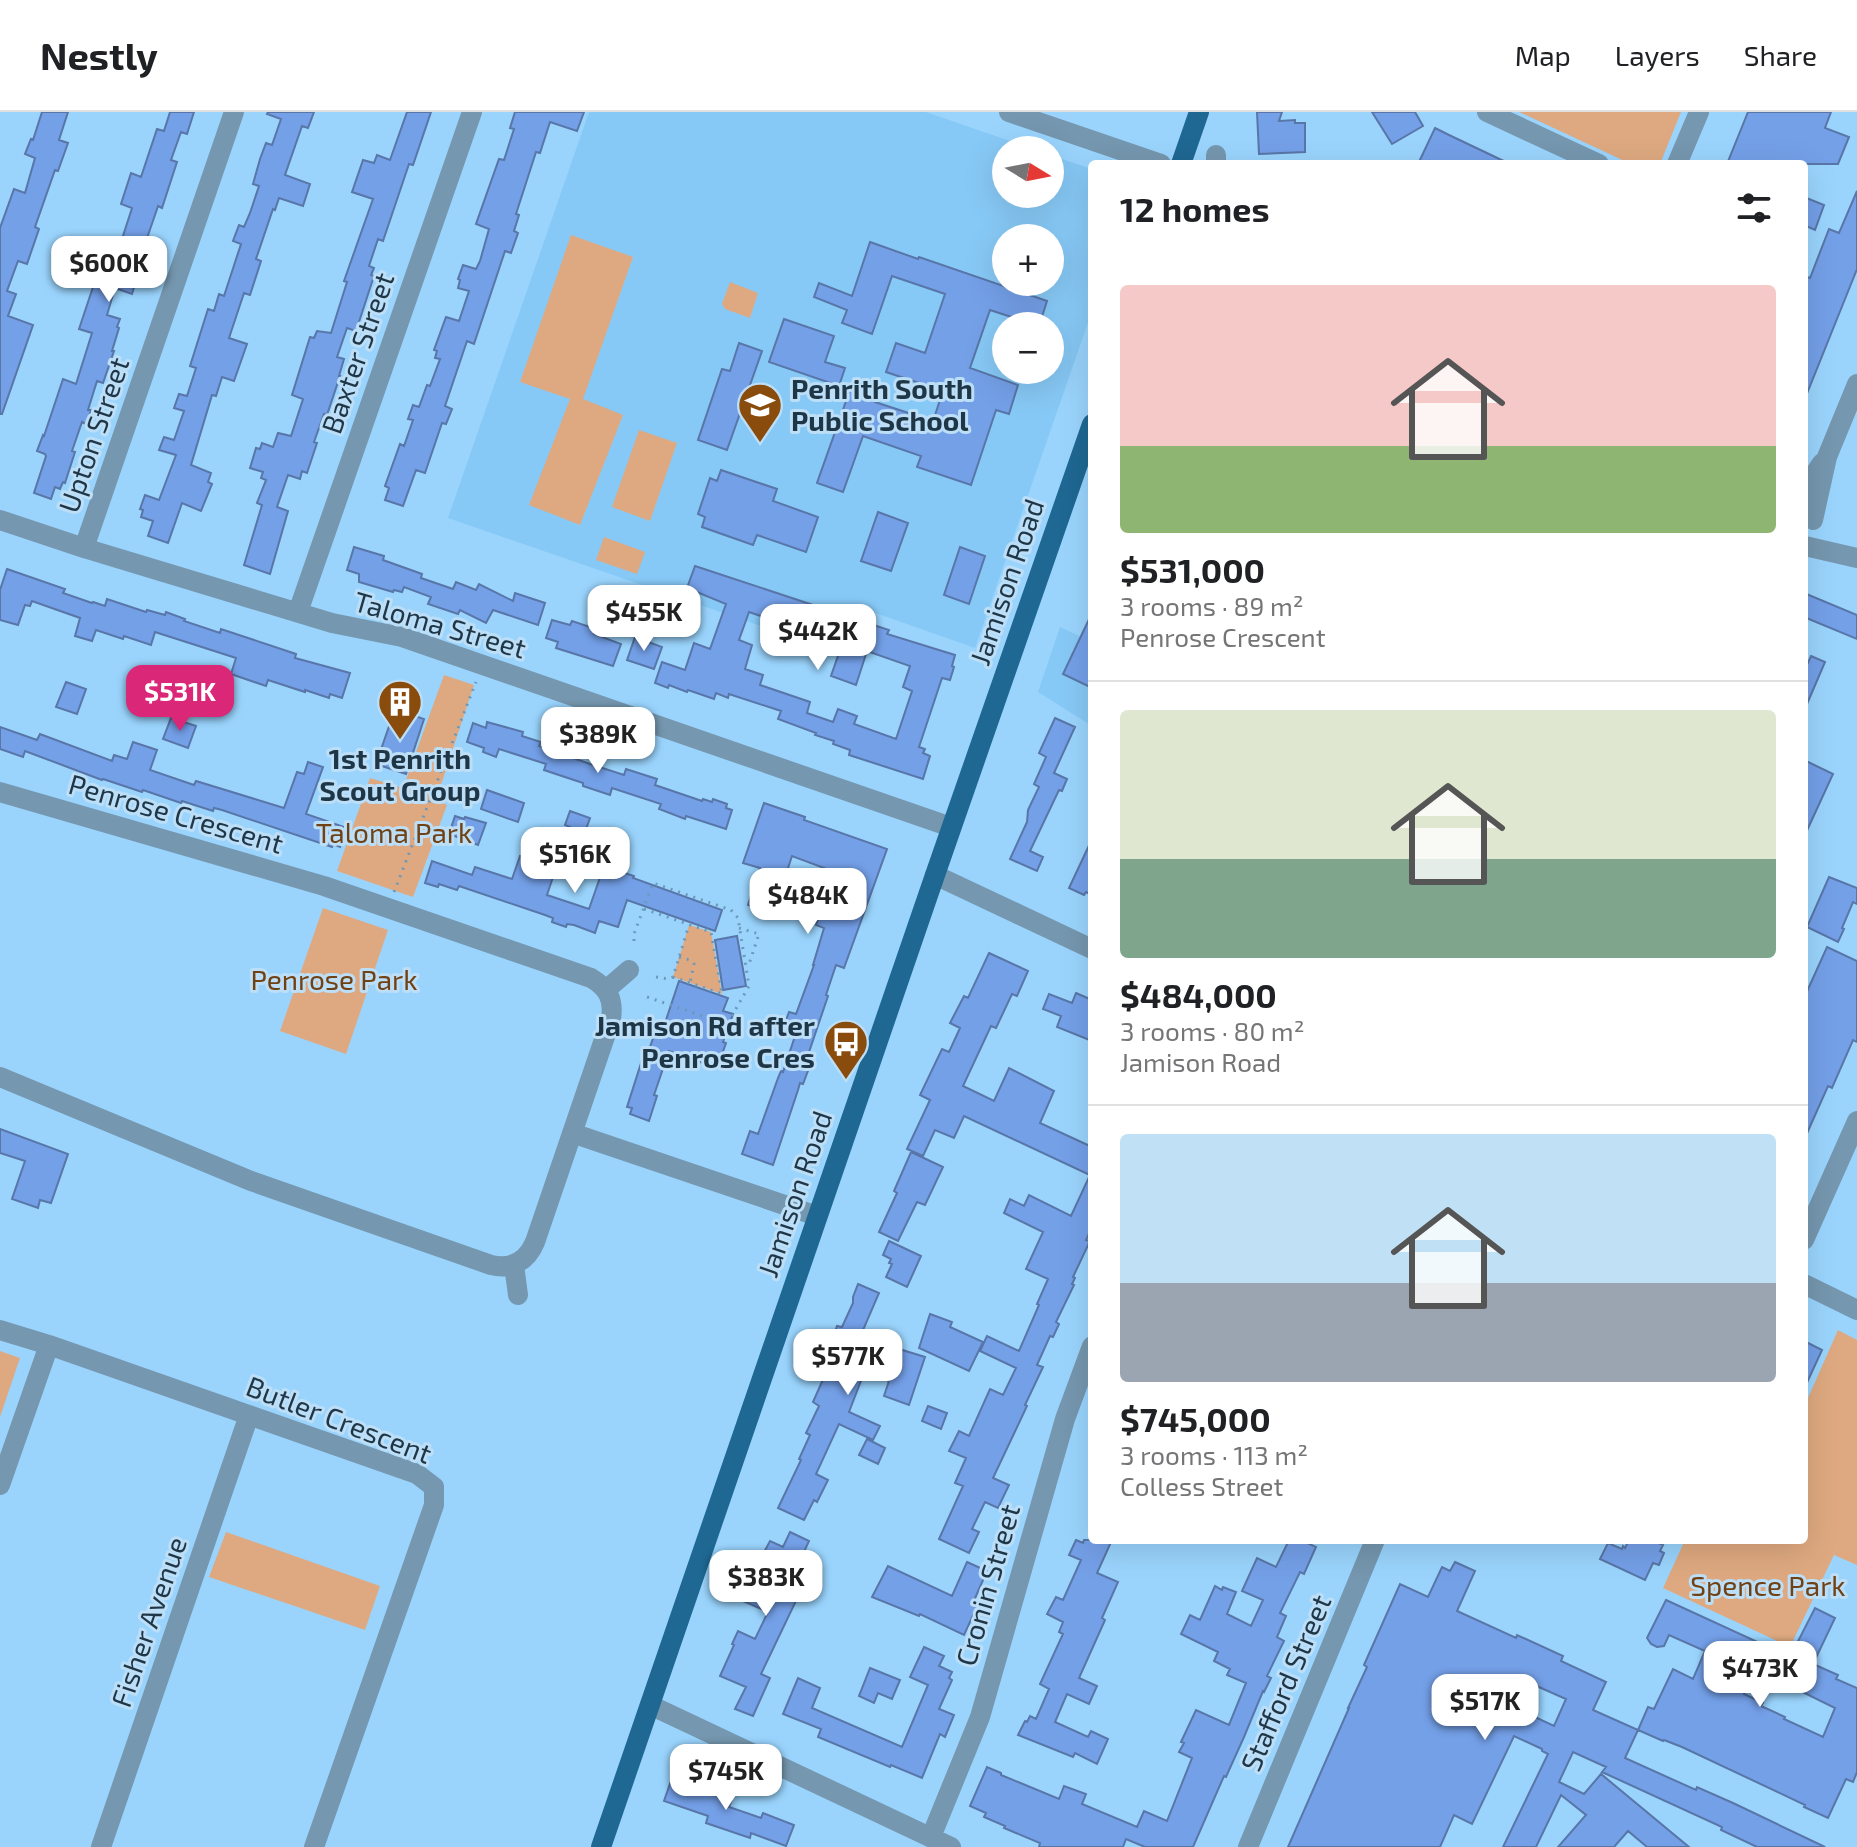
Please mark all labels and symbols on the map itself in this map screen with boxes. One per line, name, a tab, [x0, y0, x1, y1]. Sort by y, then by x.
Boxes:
north arrow	[992, 136, 1064, 208]
pin: $600K	[53, 236, 165, 304]
street label: Baxter Street	[314, 268, 400, 438]
street label: Upton Street	[51, 353, 135, 517]
place label: Penrith South Public School	[791, 371, 973, 437]
school or university icon: Penrith South Public School	[736, 381, 784, 444]
street label: Jamison Road	[962, 494, 1050, 669]
street label: Taloma Street	[350, 583, 530, 665]
pin: $455K	[588, 585, 700, 653]
pin: $442K	[762, 604, 874, 672]
pin: $531K	[124, 665, 236, 733]
building icon: 1st Penrith Scout Group	[376, 678, 424, 741]
pin: $389K	[542, 707, 654, 775]
place label: 1st Penrith Scout Group	[320, 741, 480, 807]
street label: Penrose Crescent	[65, 766, 287, 860]
park label: Taloma Park	[316, 815, 472, 849]
pin: $516K	[519, 827, 631, 895]
pin: $484K	[752, 868, 864, 936]
park label: Penrose Park	[250, 962, 418, 996]
place label: Jamison Rd after Penrose Cres	[595, 1008, 815, 1074]
bus stop icon: Jamison Rd after Penrose Cres	[822, 1018, 870, 1081]
street label: Jamison Road	[750, 1106, 838, 1281]
pin: $577K	[792, 1329, 904, 1397]
street label: Butler Crescent	[242, 1368, 437, 1470]
street label: Cronin Street	[948, 1500, 1026, 1669]
street label: Fisher Avenue	[103, 1532, 193, 1711]
pin: $383K	[710, 1550, 822, 1618]
park label: Spence Park	[1690, 1568, 1846, 1602]
street label: Stafford Street	[1233, 1589, 1337, 1776]
pin: $473K	[1704, 1641, 1816, 1709]
pin: $517K	[1429, 1674, 1541, 1742]
pin: $745K	[670, 1744, 782, 1812]

